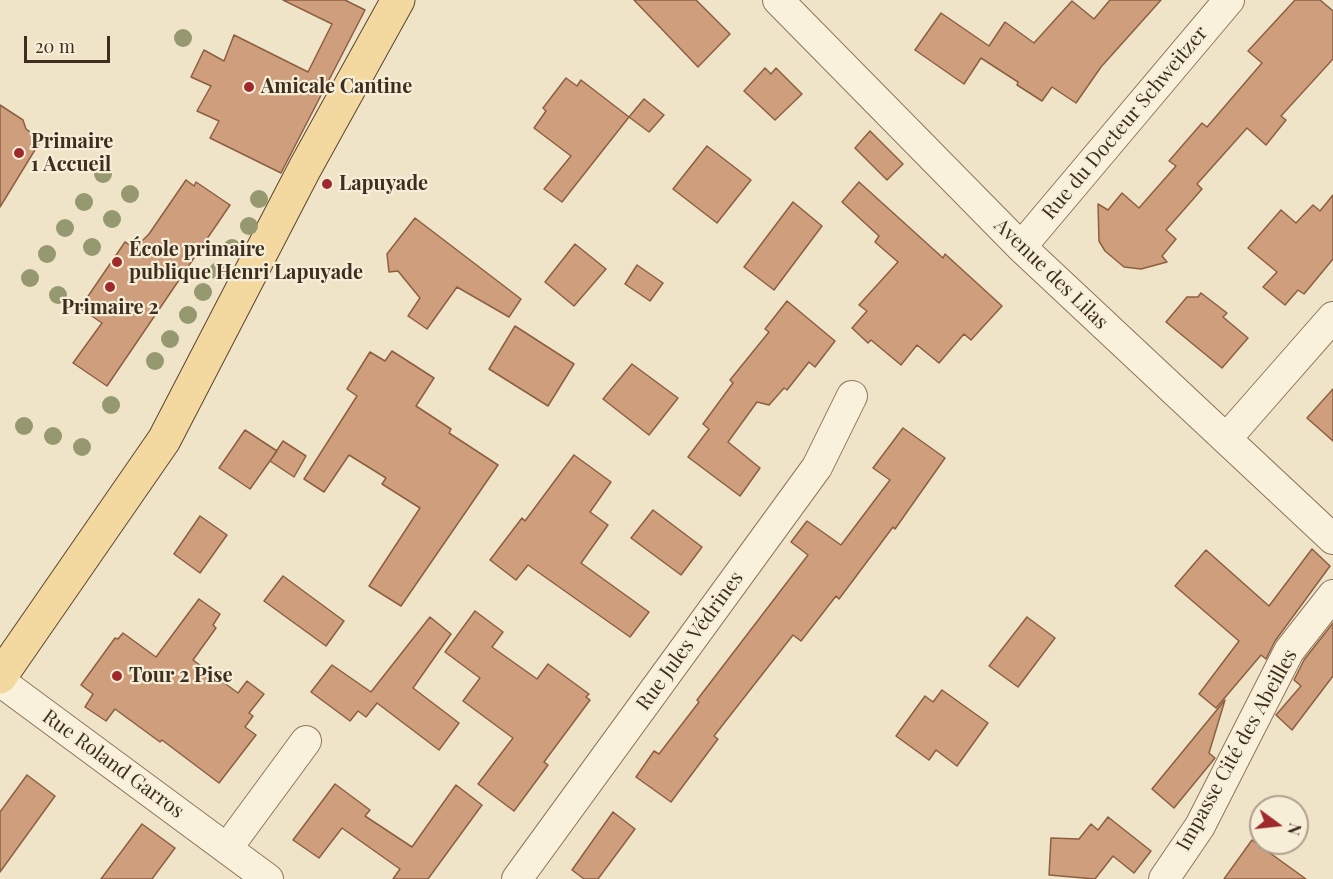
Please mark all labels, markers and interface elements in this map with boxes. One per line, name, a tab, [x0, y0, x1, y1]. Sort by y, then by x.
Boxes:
street label: Rue du Docteur Schweitzer	[1037, 22, 1213, 224]
scale bar	[27, 24, 112, 62]
text: 20 m	[35, 34, 75, 58]
place label: Amicale Cantine	[261, 75, 412, 99]
marker: Amicale Cantine	[242, 80, 256, 94]
place label: Primaire 1 Accueil	[31, 130, 113, 177]
marker: Primaire 1 Accueil	[12, 146, 26, 160]
place label: Lapuyade	[339, 172, 428, 196]
marker: Lapuyade	[320, 177, 334, 191]
street label: Avenue des Lilas	[989, 214, 1113, 334]
place label: École primaire publique Henri Lapuyade	[129, 238, 363, 285]
marker: École primaire publique Henri Lapuyade	[110, 255, 124, 269]
marker: Primaire 2	[103, 280, 117, 294]
place label: Primaire 2	[61, 296, 159, 320]
street label: Rue Jules Védrines	[632, 567, 748, 715]
street label: Impasse Cité des Abeilles	[1172, 645, 1302, 855]
place label: Tour 2 Pise	[129, 664, 233, 688]
marker: Tour 2 Pise	[110, 669, 124, 683]
street label: Rue Roland Garros	[38, 705, 188, 823]
north arrow	[1249, 795, 1309, 855]
text: N	[1283, 821, 1307, 838]

